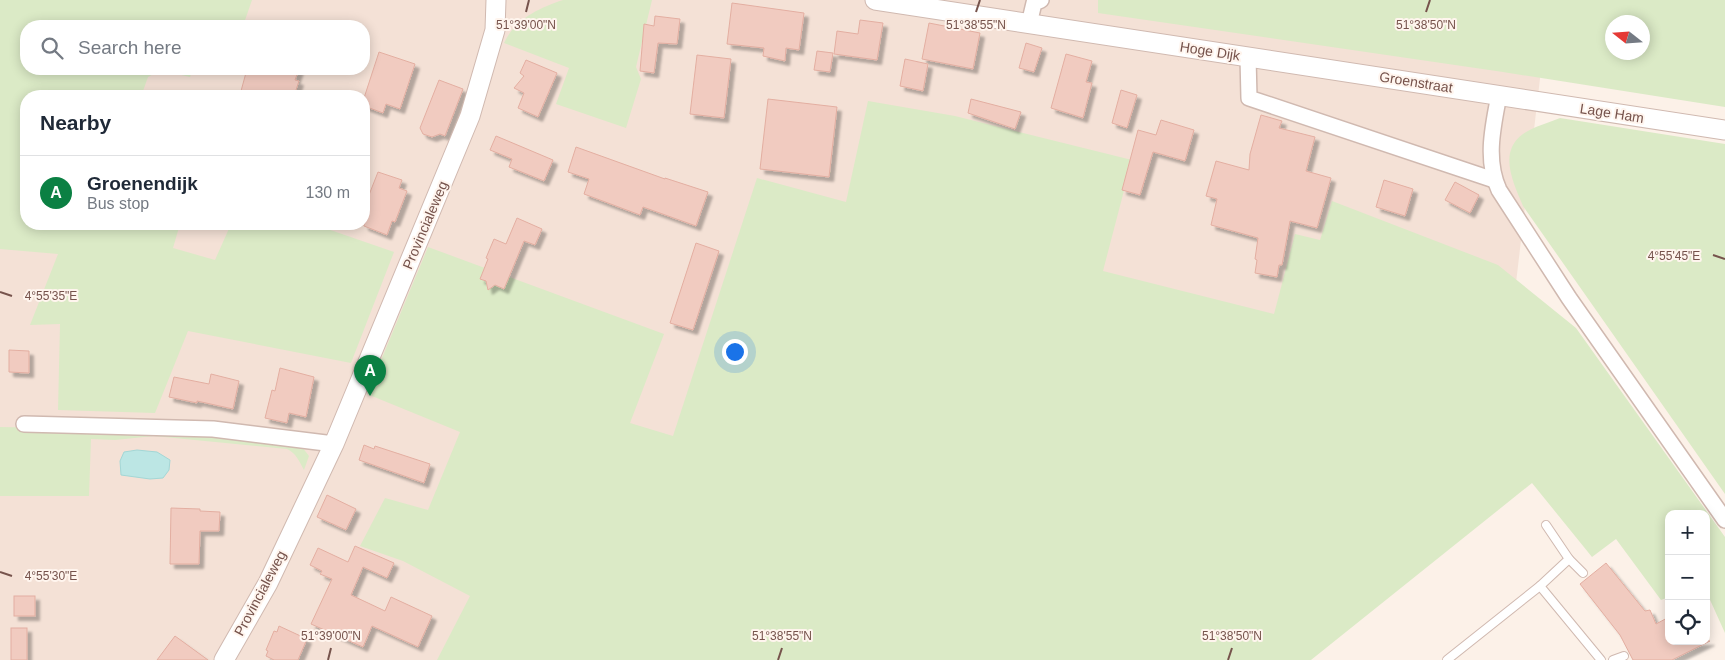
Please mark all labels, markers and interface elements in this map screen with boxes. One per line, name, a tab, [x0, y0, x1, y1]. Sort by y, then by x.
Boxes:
north arrow	[1605, 15, 1650, 60]
text: 51°39'00"N	[496, 18, 556, 32]
text: 51°38'55"N	[946, 18, 1006, 32]
text: 51°38'50"N	[1396, 18, 1456, 32]
search box	[20, 20, 370, 75]
icon: search	[38, 34, 66, 62]
text: Search here	[78, 37, 182, 58]
street label: Hoge Dijk	[1179, 38, 1242, 64]
street label: Groenstraat	[1378, 68, 1454, 96]
street label: Lage Ham	[1579, 100, 1645, 126]
text: Nearby	[40, 111, 111, 134]
text: Groenendijk	[87, 173, 198, 194]
street label: Provincialeweg	[399, 179, 451, 271]
text: A	[50, 184, 62, 201]
text: 130 m	[306, 184, 350, 201]
text: Bus stop	[87, 195, 149, 212]
text: 4°55'45"E	[1648, 249, 1700, 263]
text: 4°55'35"E	[25, 289, 77, 303]
your location	[722, 339, 748, 365]
pin: A	[354, 355, 386, 396]
map controls	[1665, 510, 1710, 645]
button: +	[1665, 510, 1710, 555]
street label: Provincialeweg	[231, 548, 289, 638]
button: −	[1665, 555, 1710, 600]
text: 4°55'30"E	[25, 569, 77, 583]
button: locate	[1665, 600, 1710, 645]
text: 51°39'00"N	[301, 629, 361, 643]
text: 51°38'55"N	[752, 629, 812, 643]
text: 51°38'50"N	[1202, 629, 1262, 643]

